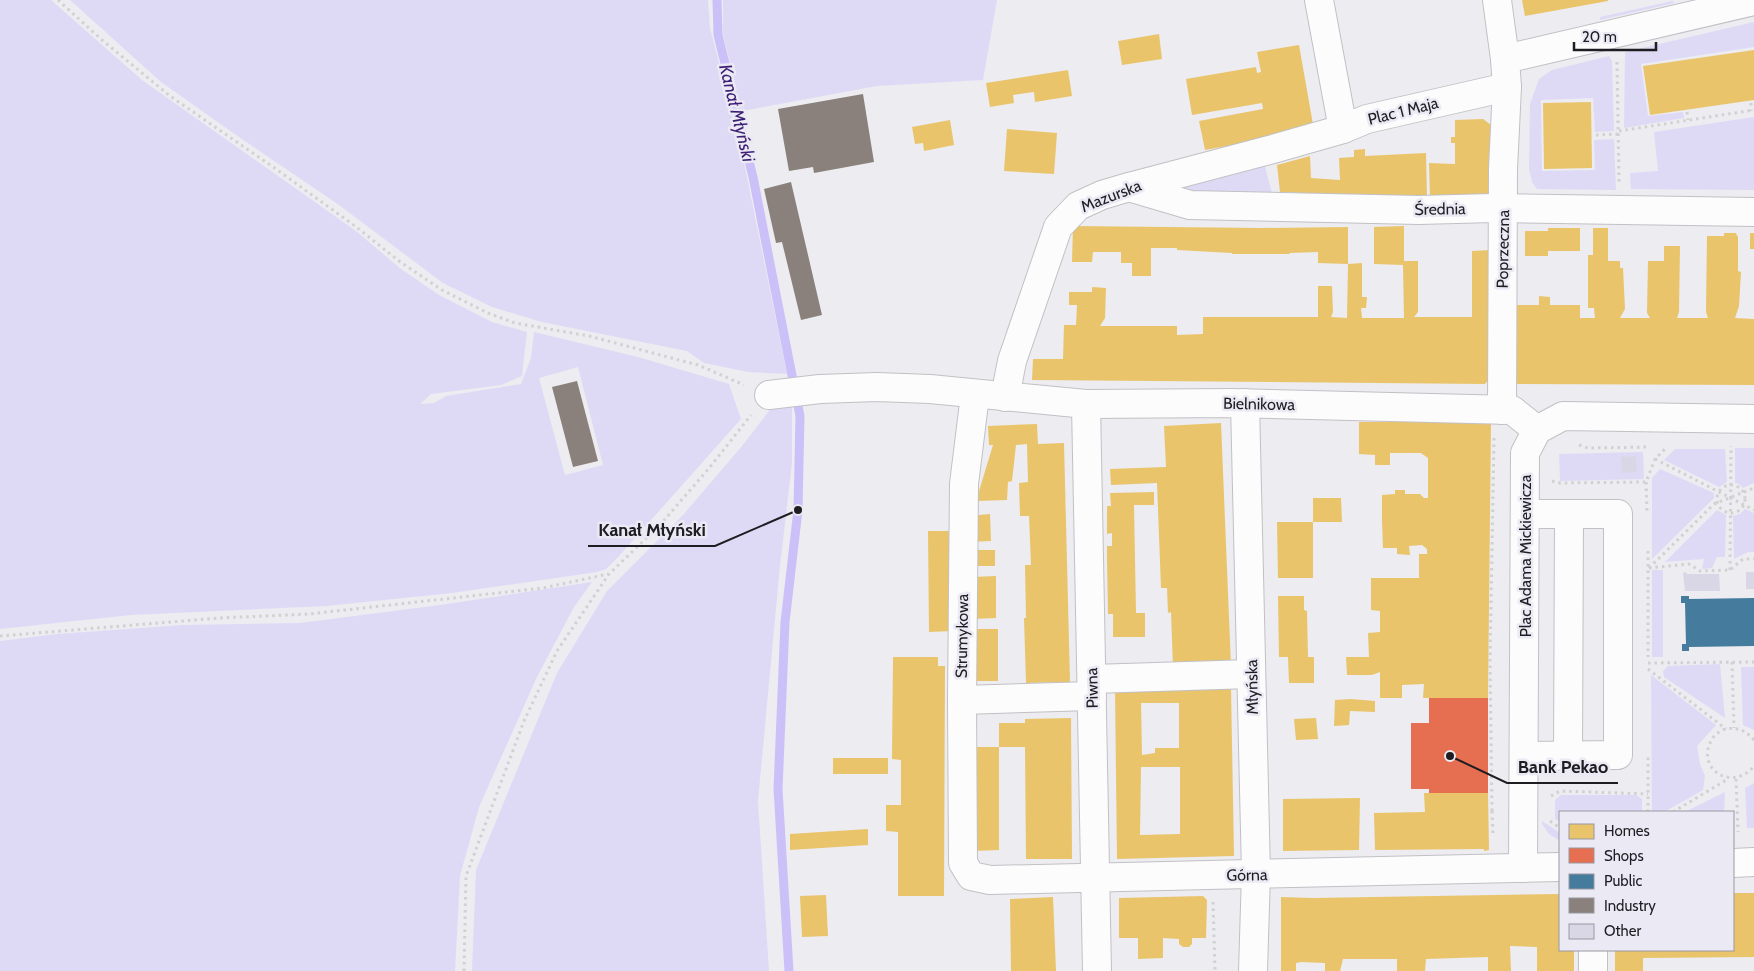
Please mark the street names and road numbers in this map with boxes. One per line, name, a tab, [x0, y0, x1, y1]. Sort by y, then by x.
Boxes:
street label: Plac 1 Maja	[1366, 93, 1440, 129]
street label: Mazurska	[1078, 176, 1144, 216]
street label: Średnia	[1414, 199, 1466, 219]
street label: Poprzeczna	[1493, 209, 1513, 289]
street label: Bielnikowa	[1223, 394, 1295, 414]
street label: Plac Adama Mickiewicza	[1516, 474, 1535, 637]
street label: Strumykowa	[952, 593, 972, 678]
street label: Młyńska	[1242, 659, 1262, 715]
street label: Piwna	[1082, 667, 1102, 708]
street label: Górna	[1226, 865, 1268, 885]

